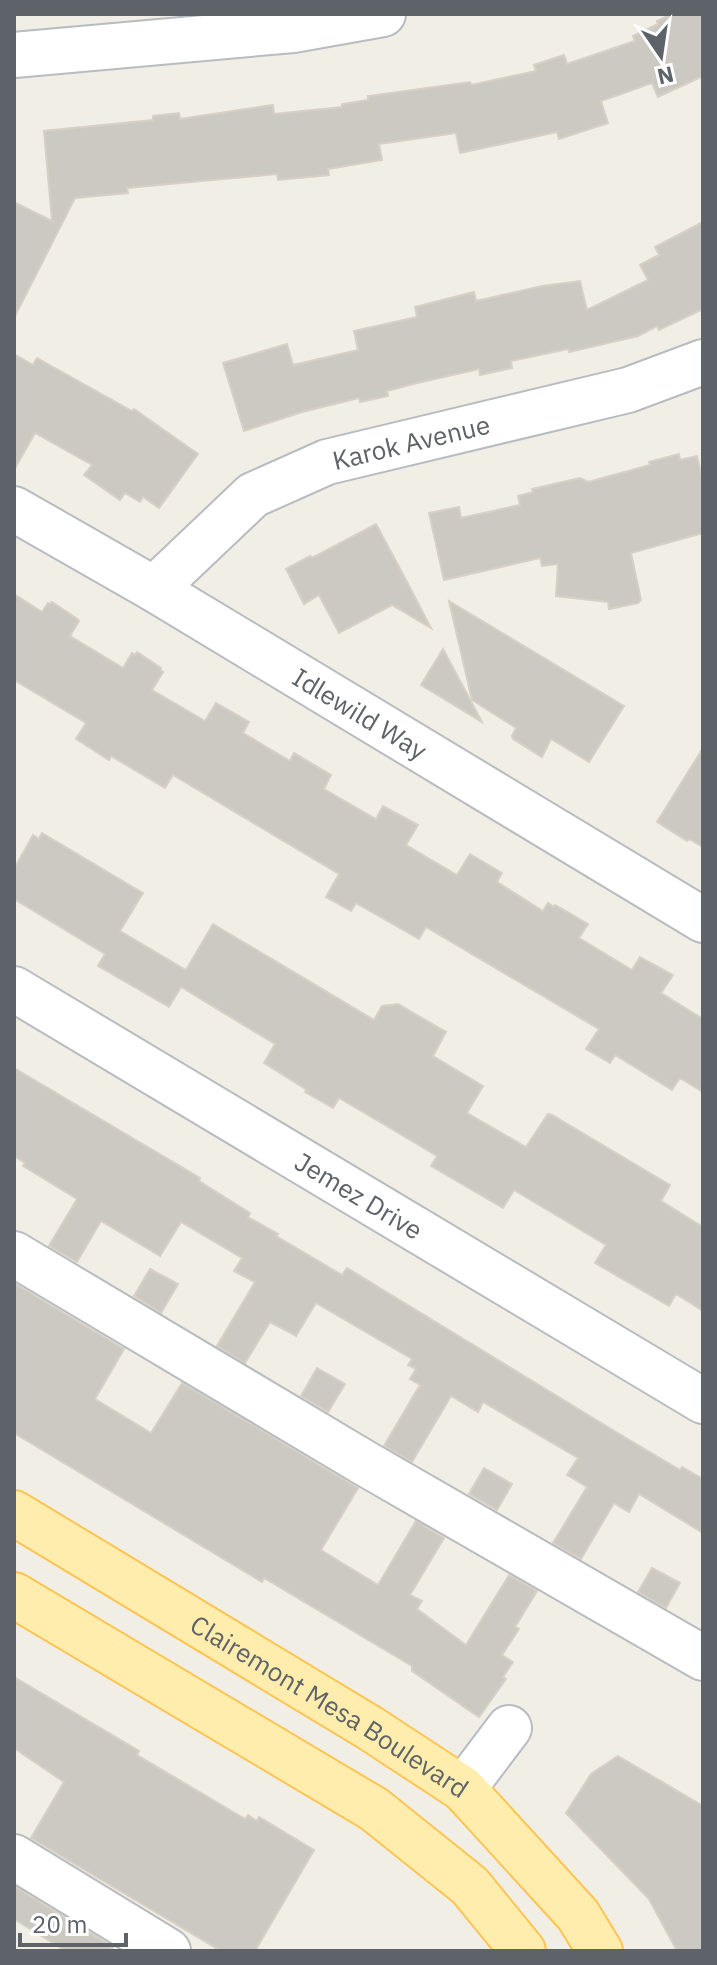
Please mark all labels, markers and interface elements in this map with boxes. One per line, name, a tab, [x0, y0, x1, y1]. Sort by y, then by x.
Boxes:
north arrow	[621, 16, 701, 96]
text: N	[655, 60, 677, 92]
street label: Karok Avenue	[329, 407, 493, 477]
street label: Idlewild Way	[287, 660, 434, 767]
street label: Jemez Drive	[289, 1144, 429, 1247]
street label: Clairemont Mesa Boulevard	[184, 1607, 475, 1805]
scale bar	[20, 1897, 126, 1947]
text: 20 m	[32, 1908, 87, 1940]

